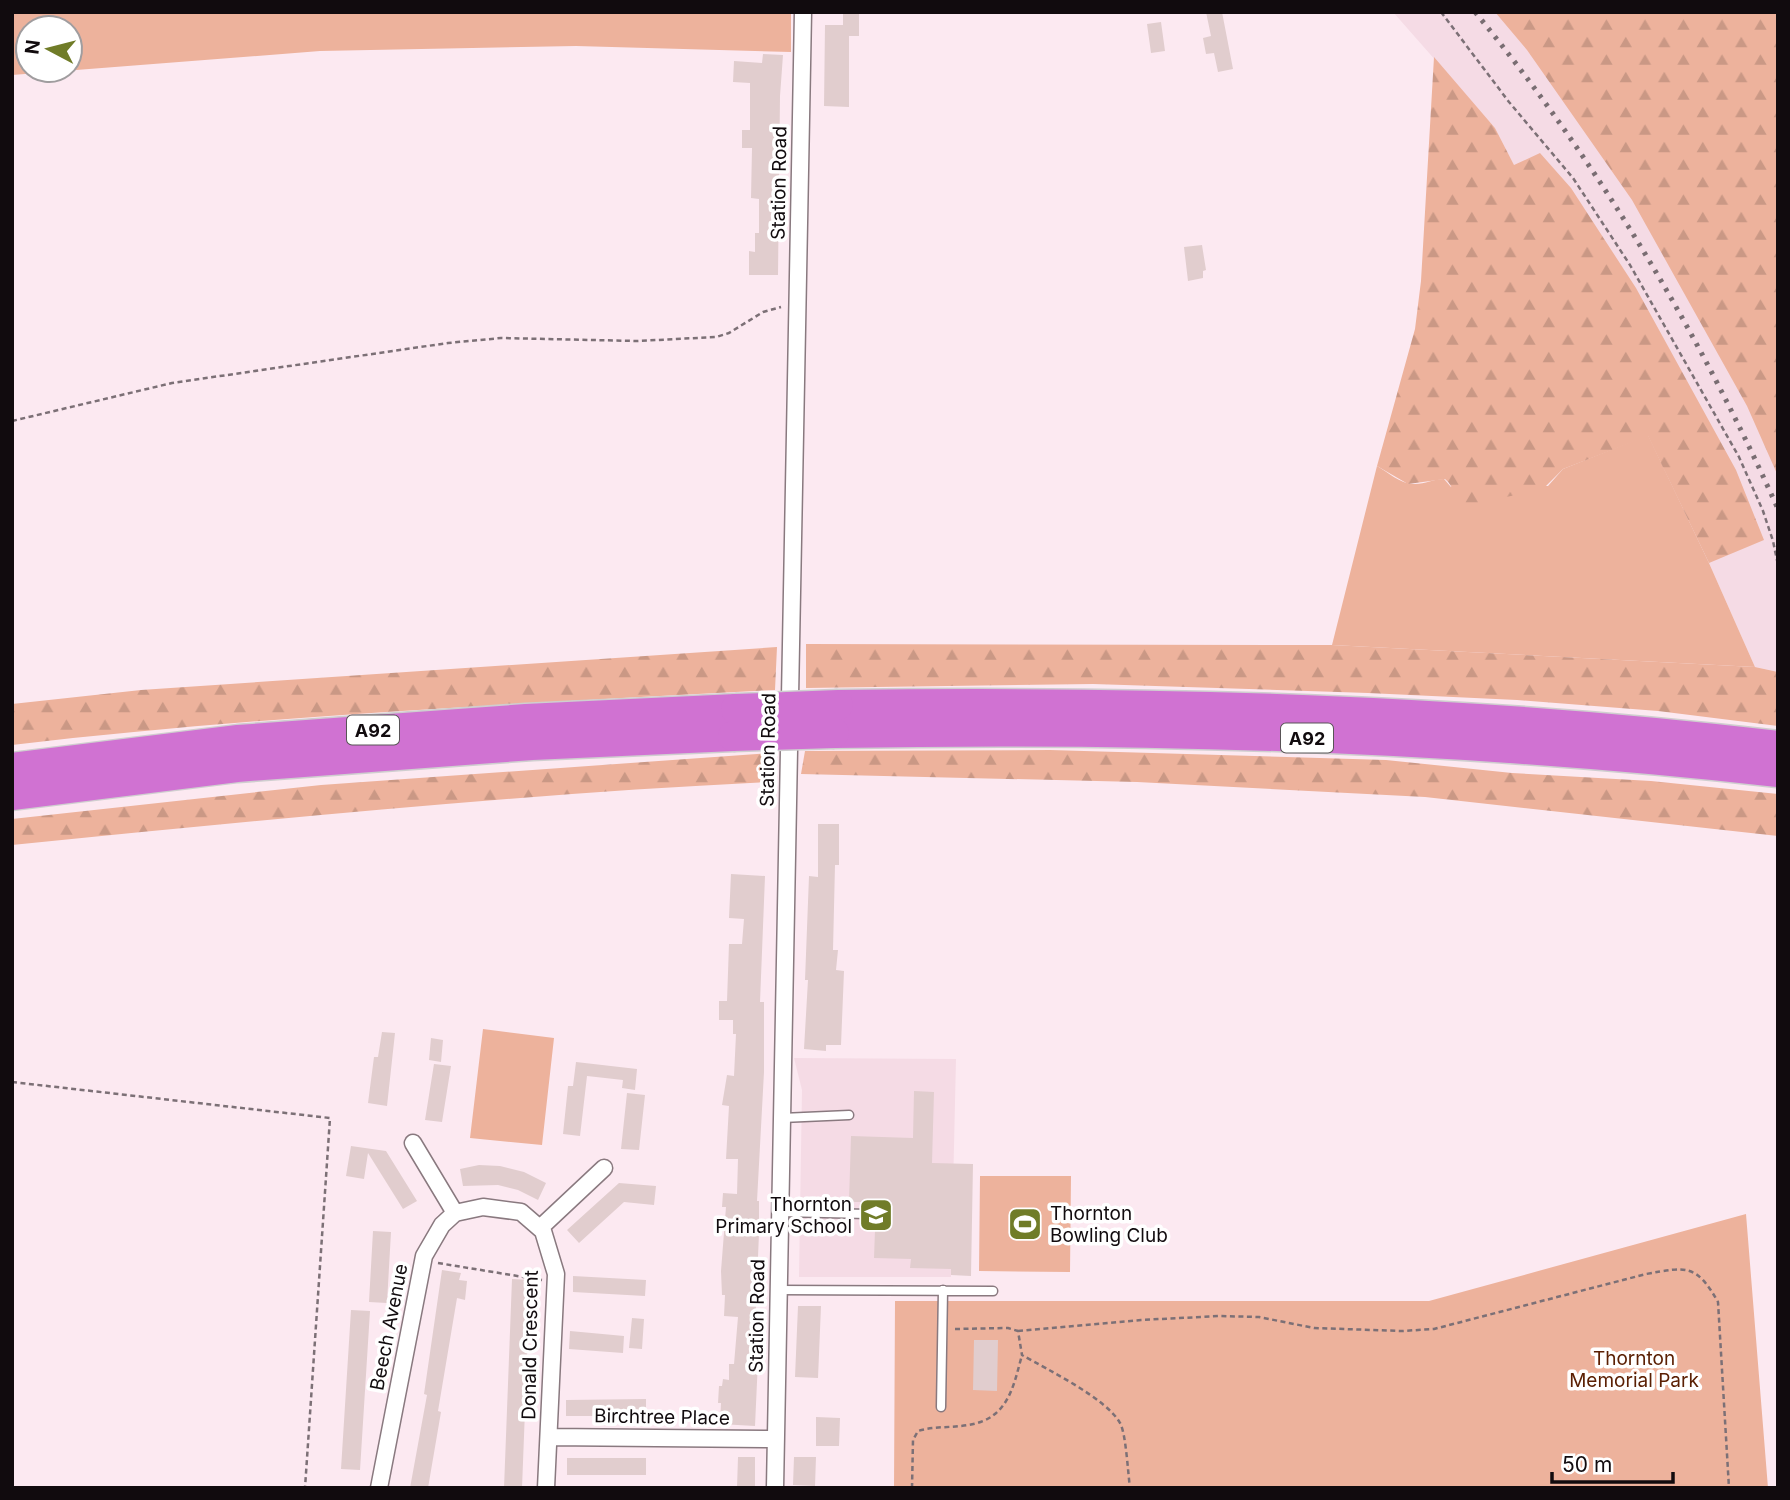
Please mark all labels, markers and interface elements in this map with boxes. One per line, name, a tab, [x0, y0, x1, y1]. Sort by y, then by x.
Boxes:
north arrow	[14, 14, 84, 84]
text: N	[20, 38, 45, 56]
street label: Station Road	[767, 126, 791, 240]
street label: Station Road	[756, 693, 780, 807]
road number: A92	[347, 716, 399, 744]
road number: A92	[1281, 724, 1333, 752]
place label: Thornton Primary School	[715, 1193, 852, 1238]
school or university icon: Thornton Primary School	[857, 1196, 895, 1234]
place label: Thornton Bowling Club	[1050, 1202, 1168, 1247]
sports icon: Thornton Bowling Club	[1006, 1205, 1044, 1243]
street label: Station Road	[745, 1259, 769, 1373]
street label: Beech Avenue	[365, 1262, 413, 1392]
street label: Donald Crescent	[517, 1270, 543, 1420]
park label: Thornton Memorial Park	[1569, 1347, 1699, 1392]
street label: Birchtree Place	[594, 1404, 730, 1430]
scale bar	[1552, 1440, 1673, 1484]
text: 50 m	[1562, 1452, 1612, 1477]

